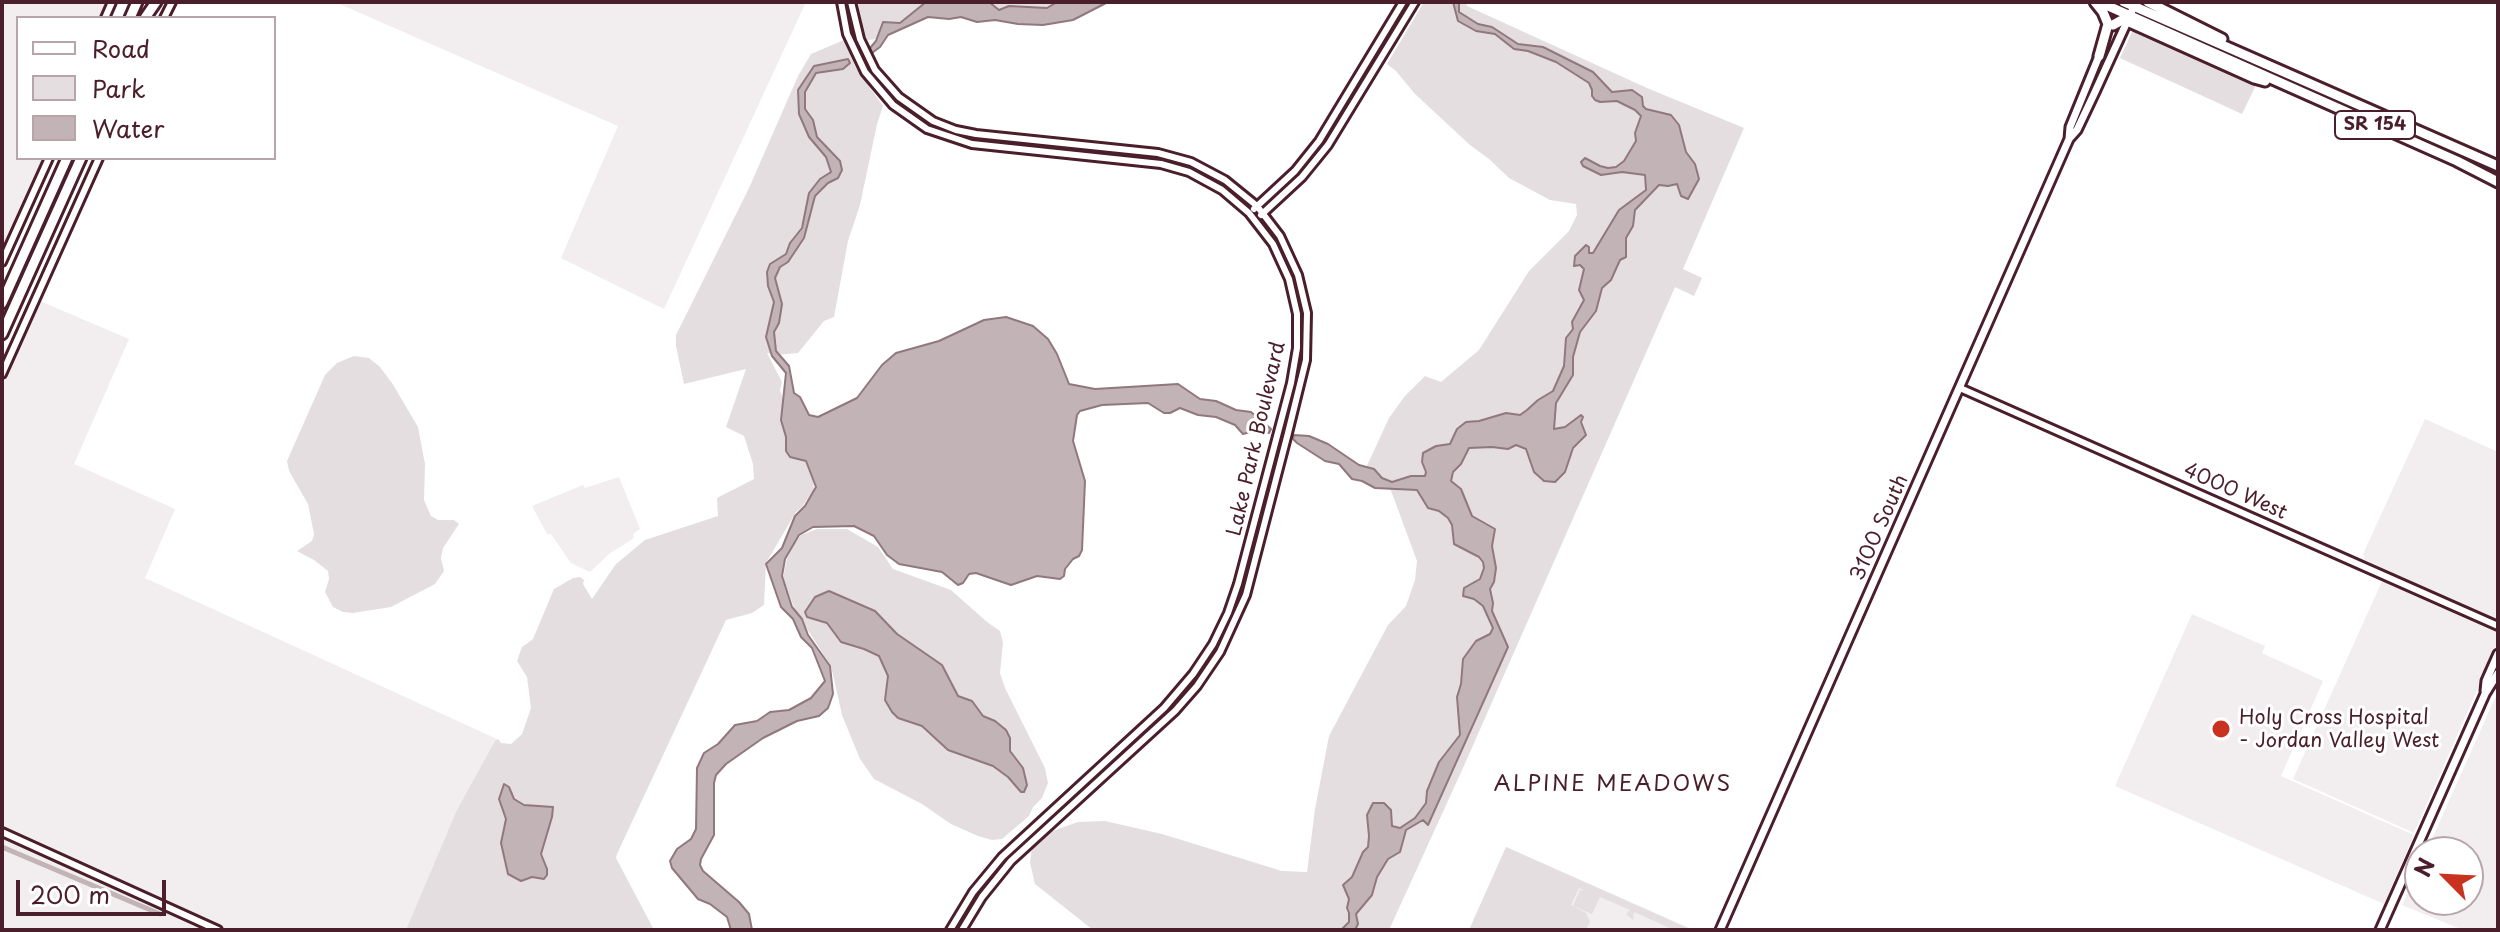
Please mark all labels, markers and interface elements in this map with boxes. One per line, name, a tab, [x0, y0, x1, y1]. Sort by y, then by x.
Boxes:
legend	[16, 16, 276, 160]
text: Road	[92, 30, 150, 66]
text: Park	[92, 70, 146, 106]
text: Water	[92, 110, 164, 146]
road number: SR 154	[2335, 111, 2415, 139]
street label: Lake Park Boulevard	[1223, 339, 1291, 539]
street label: 4000 West	[2180, 459, 2290, 525]
street label: 3100 South	[1846, 471, 1914, 585]
place label: Holy Cross Hospital - Jordan Valley West	[2239, 706, 2439, 753]
marker: Holy Cross Hospital - Jordan Valley West	[2210, 718, 2232, 740]
district label: ALPINE MEADOWS	[1494, 772, 1732, 798]
north arrow	[2404, 836, 2484, 916]
text: N	[2405, 852, 2442, 882]
scale bar	[20, 864, 170, 914]
text: 200 m	[30, 876, 110, 912]

